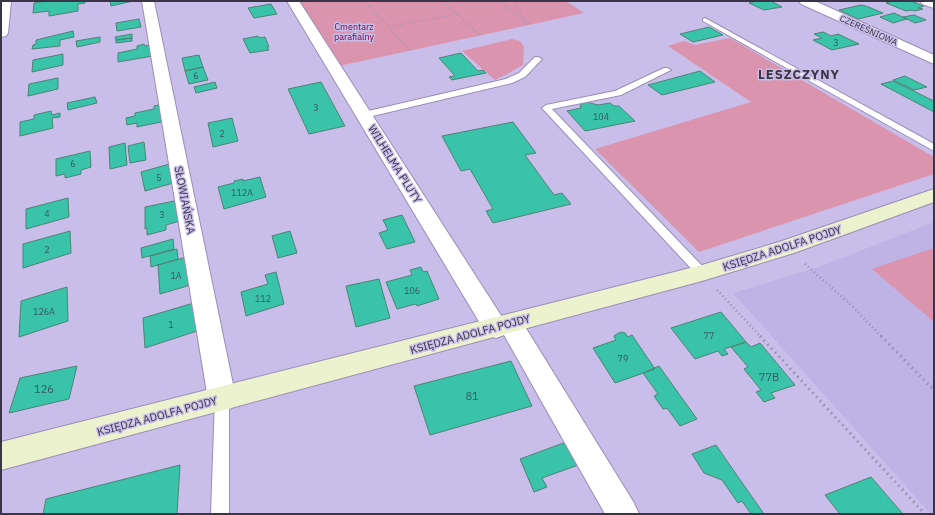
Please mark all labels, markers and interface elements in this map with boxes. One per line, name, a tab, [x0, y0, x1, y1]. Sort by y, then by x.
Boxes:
street label: CZEREŚNIOWA	[838, 11, 900, 48]
park label: Cmentarz parafialny	[334, 21, 374, 42]
house number: 3	[833, 37, 839, 48]
district label: LESZCZYNY	[758, 66, 840, 83]
house number: 6	[193, 70, 199, 81]
house number: 3	[313, 102, 319, 113]
house number: 104	[593, 111, 609, 122]
street label: WILHELMA PLUTY	[365, 122, 425, 206]
house number: 2	[219, 128, 225, 139]
house number: 6	[70, 158, 76, 169]
street label: SŁOWIAŃSKA	[172, 165, 198, 235]
house number: 5	[156, 172, 162, 183]
house number: 112A	[231, 187, 253, 198]
house number: 4	[44, 208, 50, 219]
house number: 3	[159, 209, 165, 220]
street label: KSIĘDZA ADOLFA POJDY	[721, 222, 844, 274]
house number: 2	[44, 244, 50, 255]
house number: 1A	[170, 270, 182, 281]
house number: 106	[404, 285, 420, 296]
house number: 112	[255, 293, 271, 304]
house number: 126A	[33, 306, 55, 317]
street label: KSIĘDZA ADOLFA POJDY	[408, 311, 532, 357]
house number: 1	[168, 319, 174, 330]
house number: 77	[704, 330, 714, 341]
house number: 79	[618, 353, 628, 364]
house number: 77B	[759, 370, 779, 384]
house number: 126	[34, 382, 54, 396]
house number: 81	[465, 389, 479, 403]
street label: KSIĘDZA ADOLFA POJDY	[95, 393, 219, 439]

